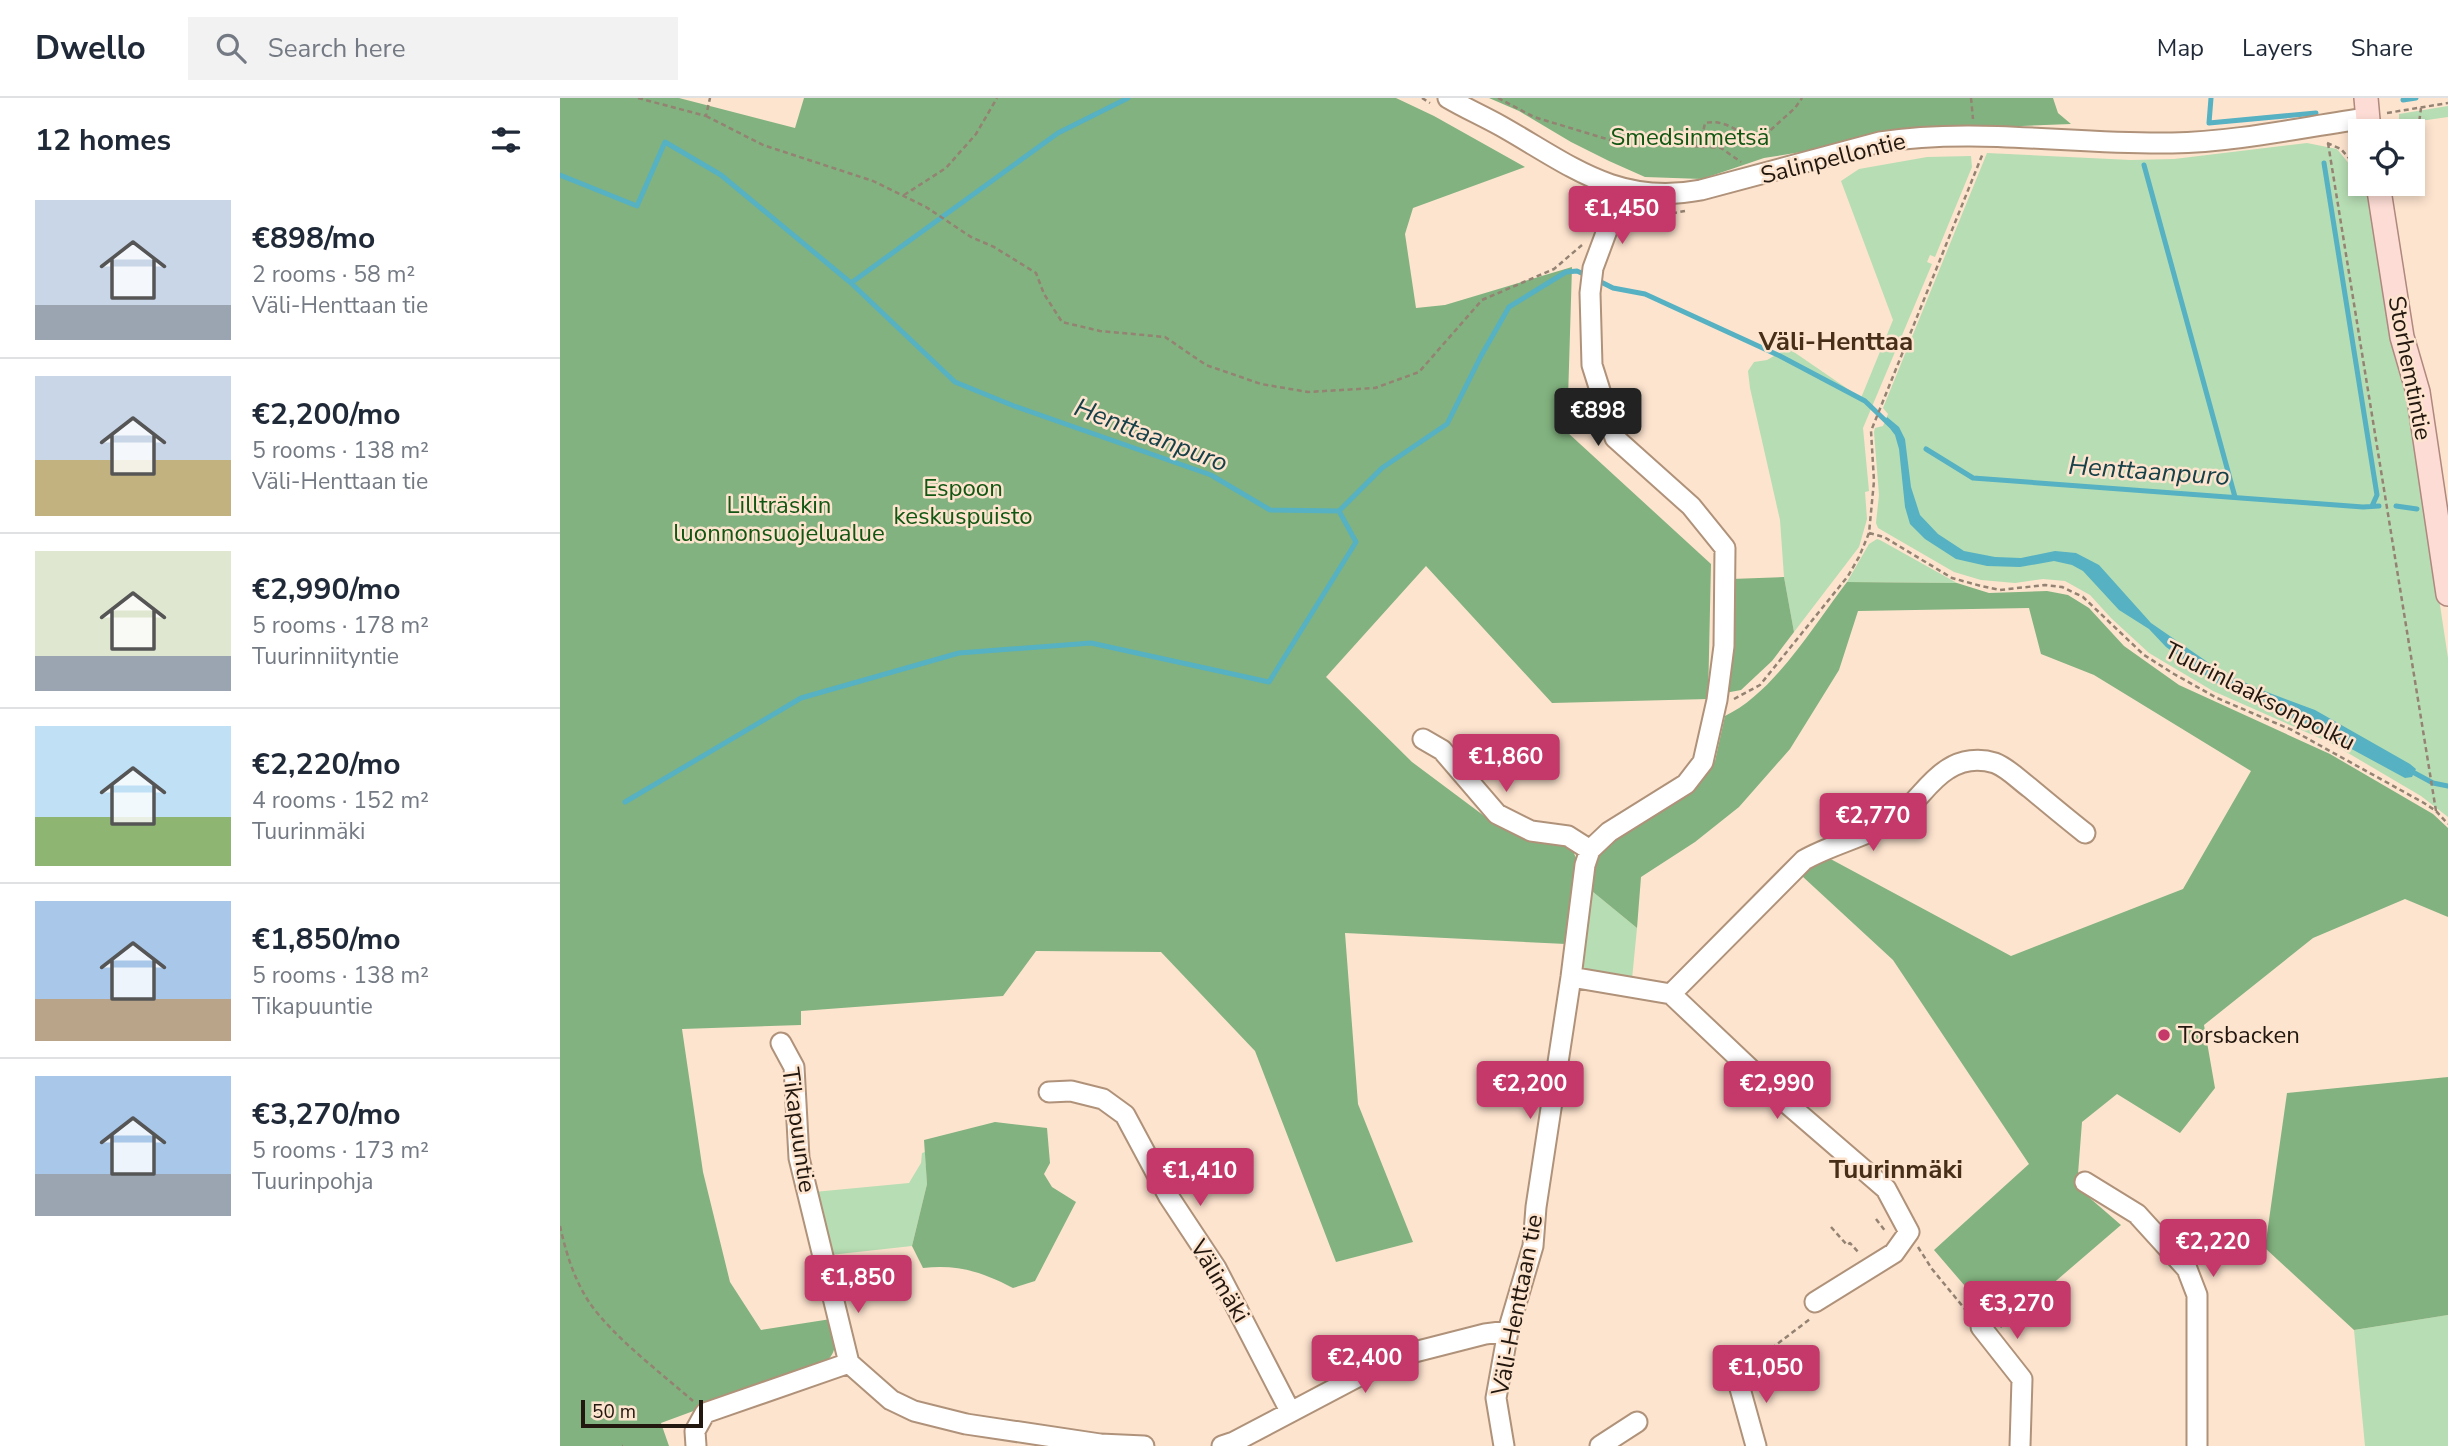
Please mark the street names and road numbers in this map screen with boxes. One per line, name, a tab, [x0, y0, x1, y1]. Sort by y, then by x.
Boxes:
street label: Salinpellontie	[1757, 125, 1909, 191]
street label: Storhemtintie	[2380, 293, 2440, 443]
street label: Tuurinlaaksonpolku	[2159, 634, 2361, 758]
street label: Tikapuuntie	[774, 1065, 824, 1195]
street label: Väli-Henttaan tie	[1484, 1212, 1550, 1399]
street label: Välimäki	[1182, 1233, 1257, 1328]

